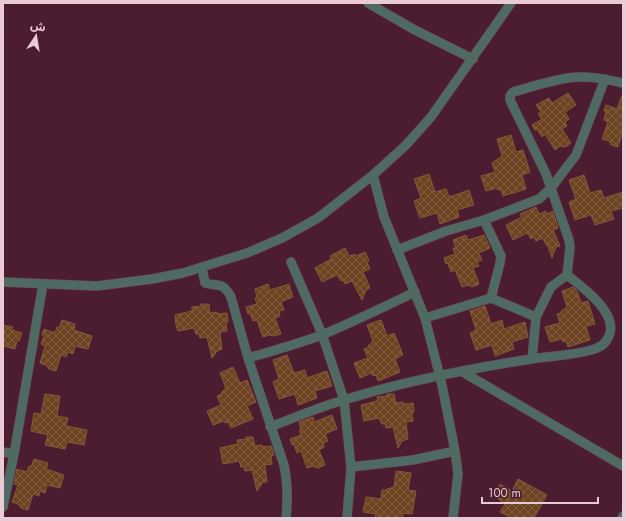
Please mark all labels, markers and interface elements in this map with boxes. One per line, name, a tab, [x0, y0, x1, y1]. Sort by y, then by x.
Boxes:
north arrow	[16, 16, 56, 56]
text: ش	[29, 17, 47, 36]
scale bar	[482, 479, 598, 505]
text: 100 m	[488, 484, 521, 502]

